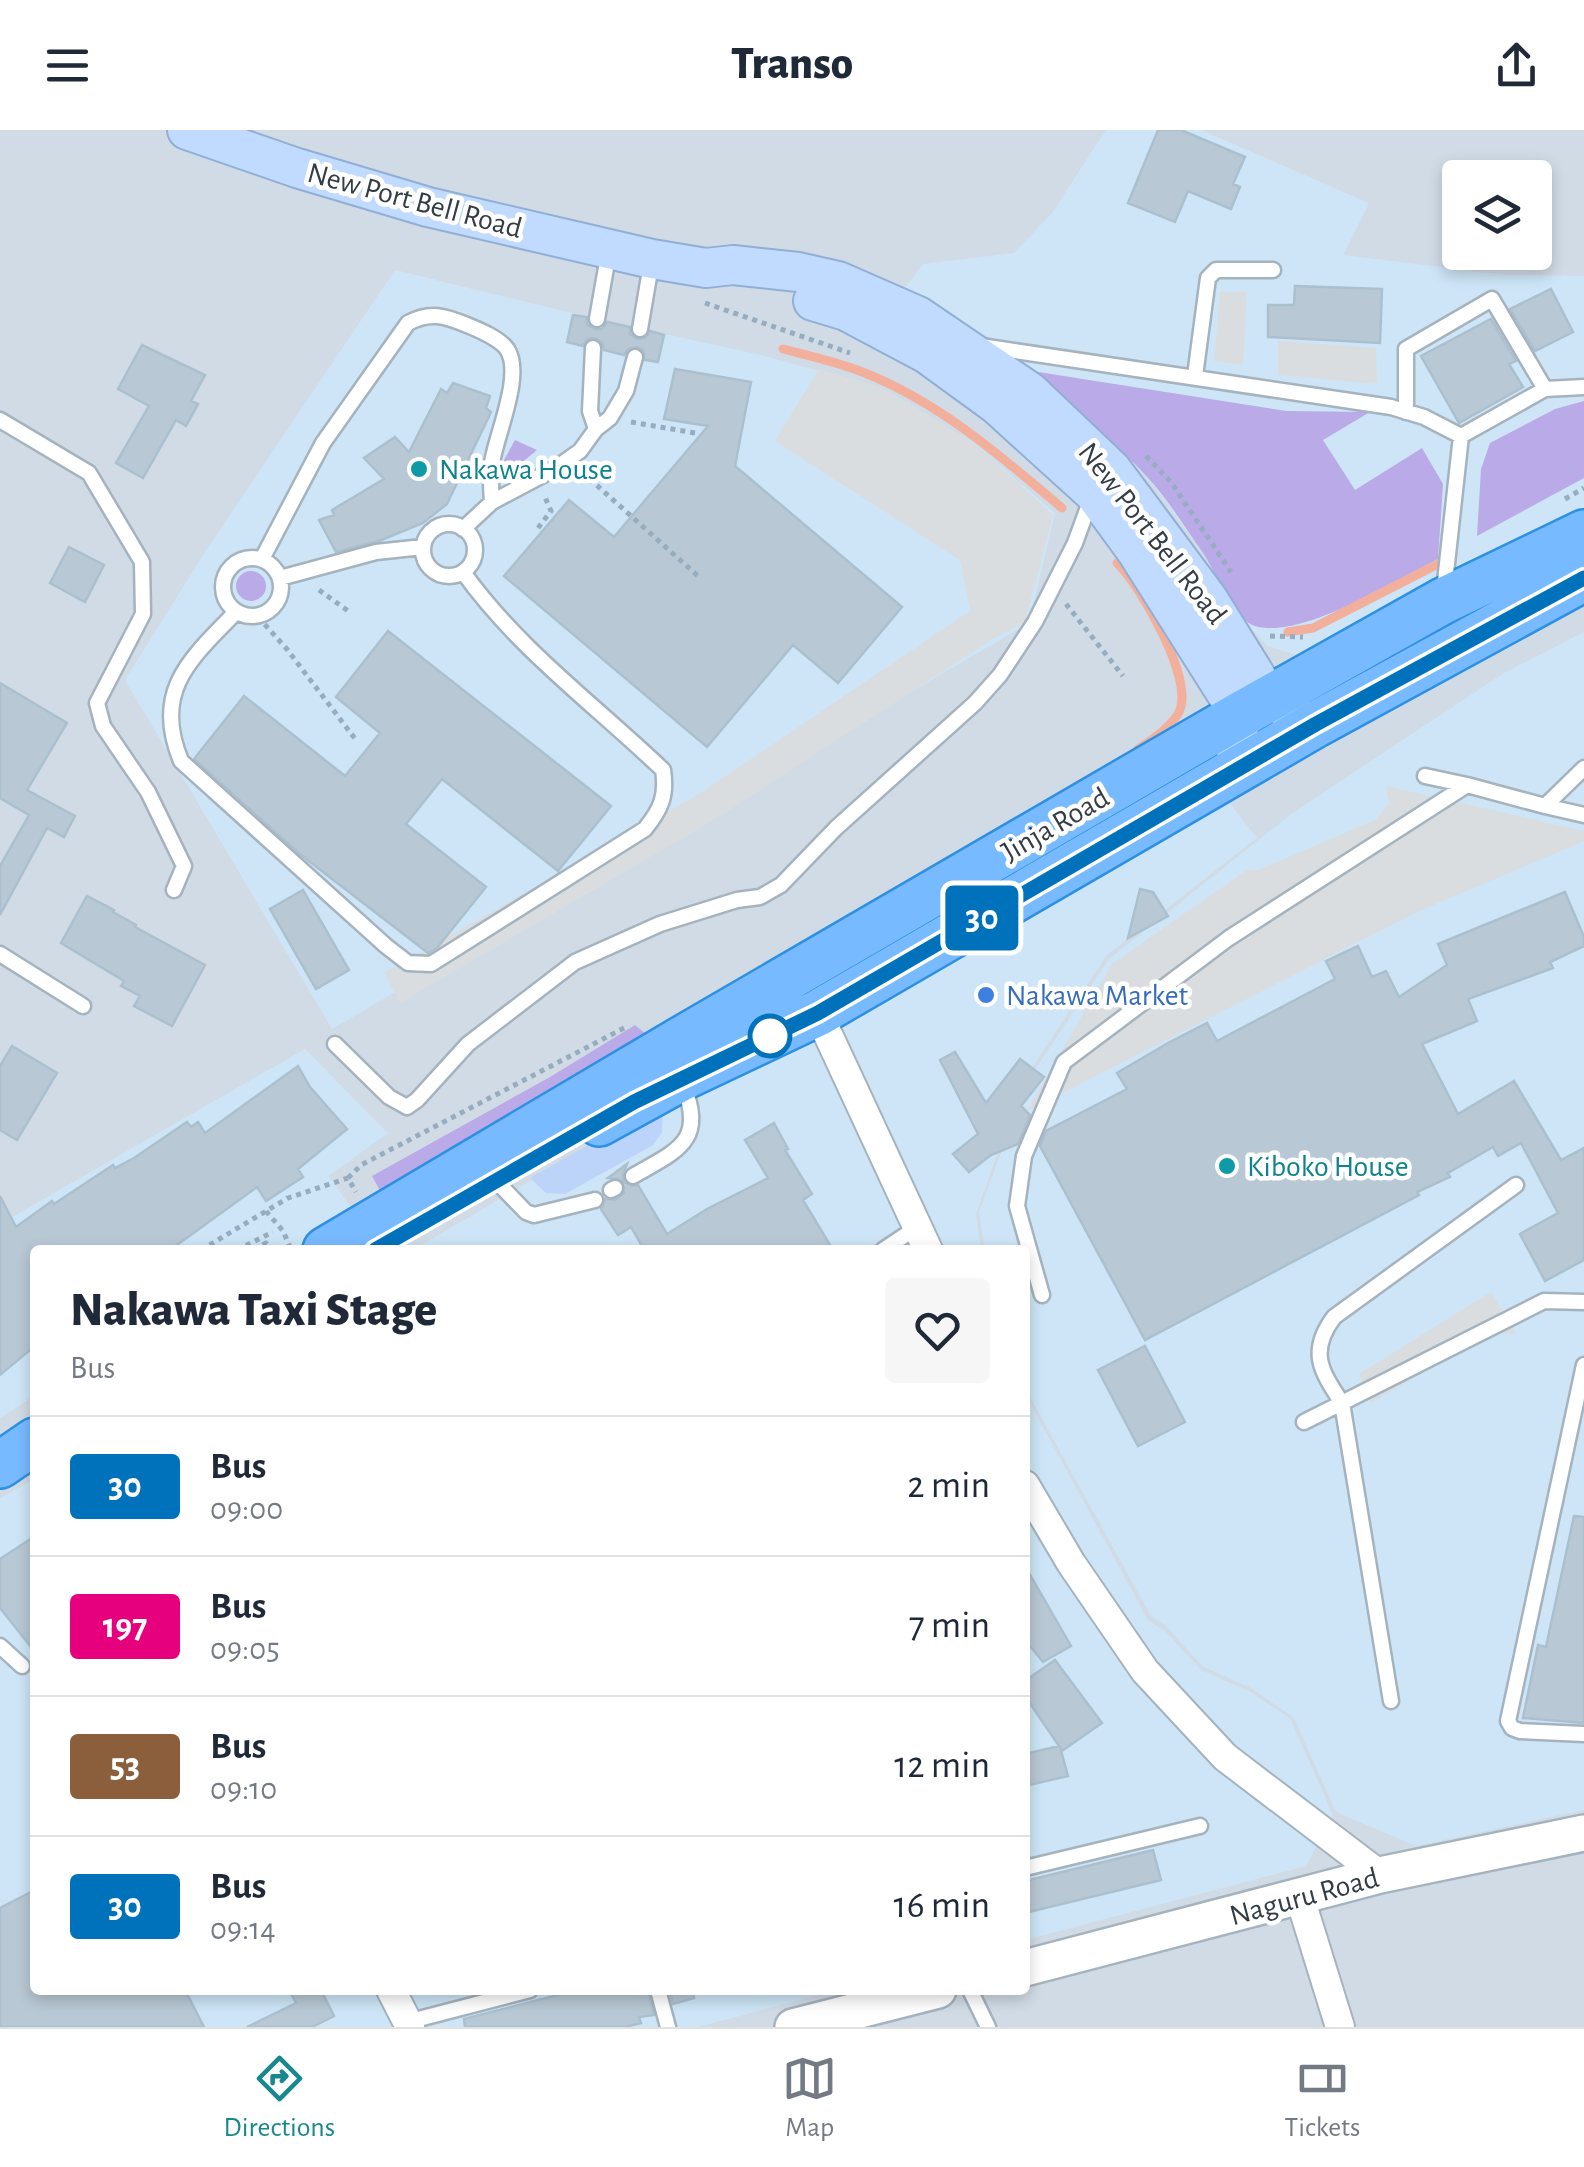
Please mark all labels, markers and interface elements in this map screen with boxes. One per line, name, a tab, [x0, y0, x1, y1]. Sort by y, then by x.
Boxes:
icon: menu	[40, 38, 95, 93]
icon: share	[1489, 38, 1544, 93]
text: Transo	[731, 42, 853, 87]
street label: New Port Bell Road	[304, 158, 525, 244]
map controls	[1442, 160, 1552, 270]
button: layers	[1442, 160, 1552, 270]
street label: New Port Bell Road	[1072, 437, 1232, 630]
place label: Nakawa House	[439, 455, 613, 485]
marker: Nakawa House	[408, 458, 430, 480]
street label: Jinja Road	[997, 782, 1114, 867]
line badge: 30	[937, 886, 1027, 950]
text: 30	[965, 901, 999, 936]
place label: Nakawa Market	[1006, 981, 1189, 1011]
marker: Nakawa Market	[975, 984, 997, 1006]
unlabelled marker	[749, 1015, 791, 1057]
place label: Kiboko House	[1247, 1152, 1409, 1182]
marker: Kiboko House	[1216, 1155, 1238, 1177]
button: heart	[885, 1278, 990, 1383]
text: Nakawa Taxi Stage	[70, 1287, 437, 1335]
text: Bus	[70, 1352, 115, 1384]
text: Bus	[210, 1448, 266, 1486]
text: 2 min	[907, 1467, 990, 1505]
text: 30	[108, 1469, 142, 1504]
text: 09:00	[210, 1493, 283, 1525]
text: Bus	[210, 1588, 266, 1626]
text: 7 min	[909, 1607, 990, 1645]
text: 197	[103, 1609, 147, 1644]
text: 09:05	[210, 1633, 280, 1665]
text: Bus	[210, 1728, 266, 1766]
text: 12 min	[894, 1747, 990, 1785]
text: 53	[110, 1749, 140, 1784]
text: 09:10	[210, 1773, 277, 1805]
street label: Naguru Road	[1226, 1863, 1382, 1931]
text: Bus	[210, 1868, 266, 1906]
text: 16 min	[894, 1887, 990, 1925]
text: 30	[108, 1889, 142, 1924]
text: 09:14	[210, 1913, 276, 1945]
tab: Directions	[224, 2051, 335, 2145]
tab: Map	[782, 2051, 837, 2145]
tab: Tickets	[1285, 2051, 1360, 2145]

